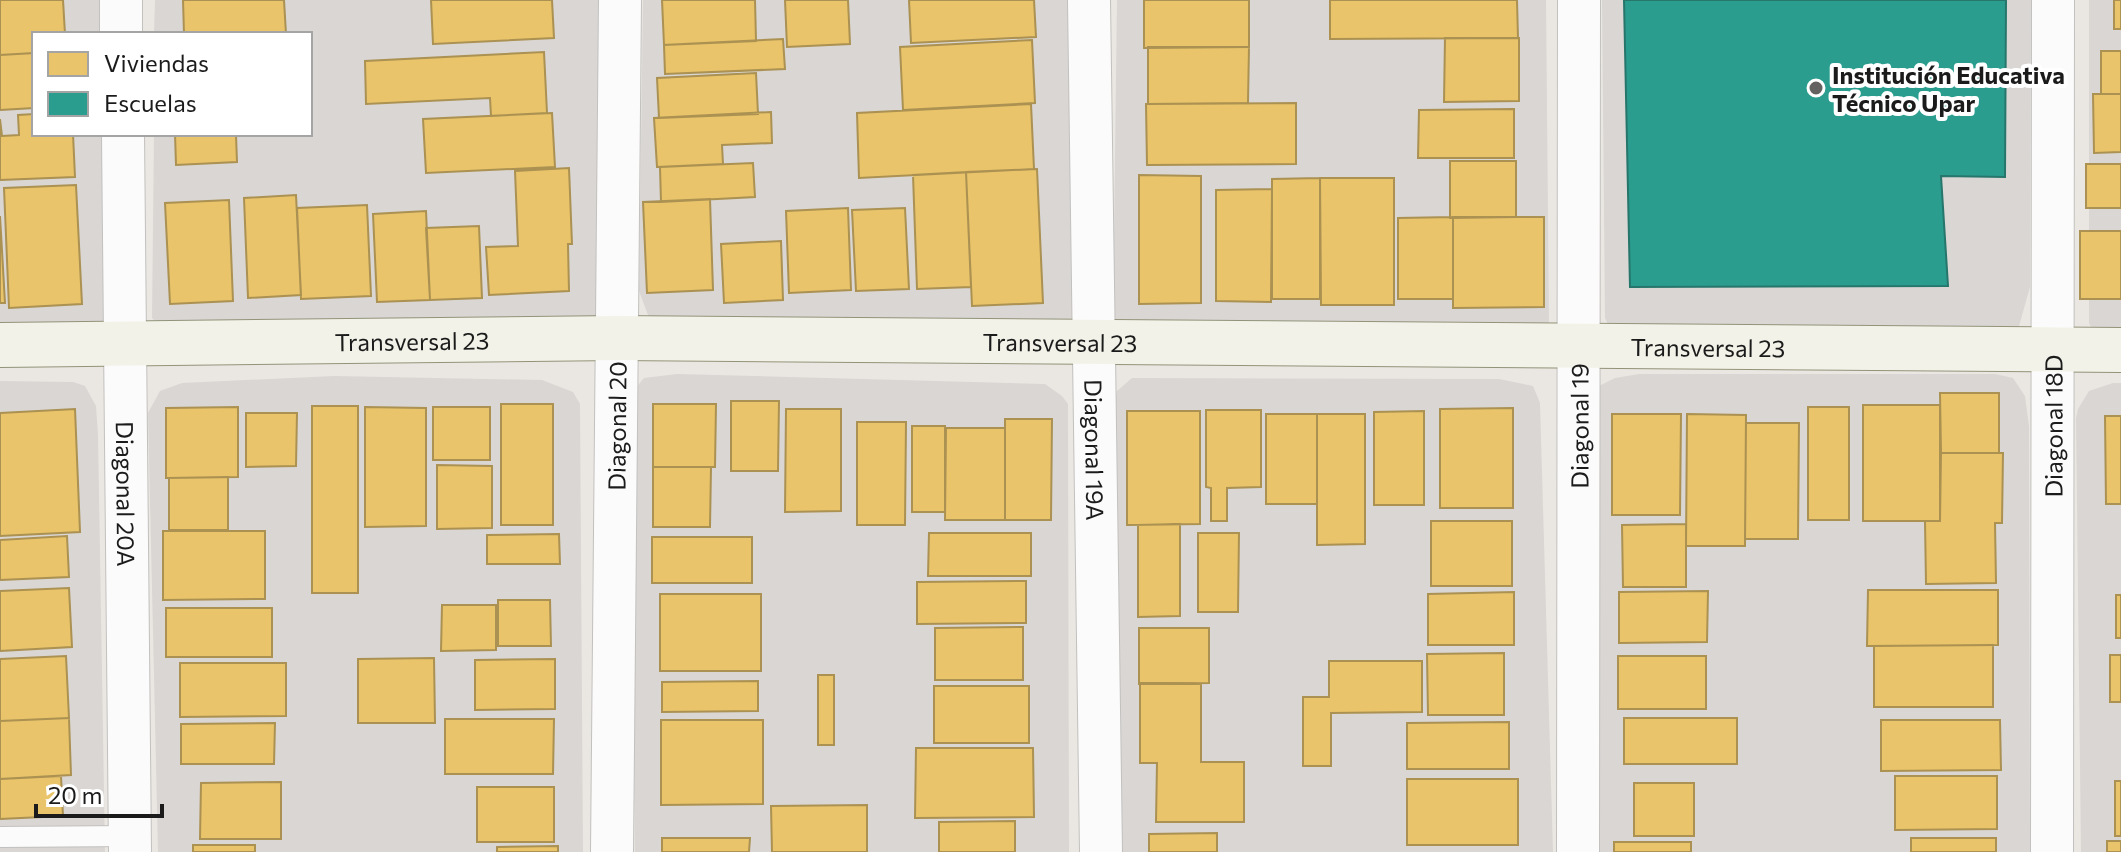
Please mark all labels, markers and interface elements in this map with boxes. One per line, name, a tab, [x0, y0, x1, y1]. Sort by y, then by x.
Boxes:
legend	[32, 32, 312, 136]
text: Viviendas	[104, 48, 209, 77]
place label: Institución Educativa Técnico Upar	[1832, 60, 2065, 117]
marker: Institución Educativa Técnico Upar	[1807, 79, 1825, 97]
text: Escuelas	[104, 88, 197, 117]
street label: Transversal 23	[334, 325, 490, 356]
street label: Transversal 23	[982, 326, 1137, 357]
street label: Transversal 23	[1630, 332, 1785, 362]
street label: Diagonal 18D	[2038, 354, 2067, 498]
street label: Diagonal 20	[601, 361, 631, 491]
street label: Diagonal 19	[1564, 363, 1593, 489]
street label: Diagonal 19A	[1080, 379, 1111, 521]
street label: Diagonal 20A	[111, 421, 142, 567]
scale bar	[36, 768, 162, 818]
text: 20 m	[48, 780, 102, 809]

